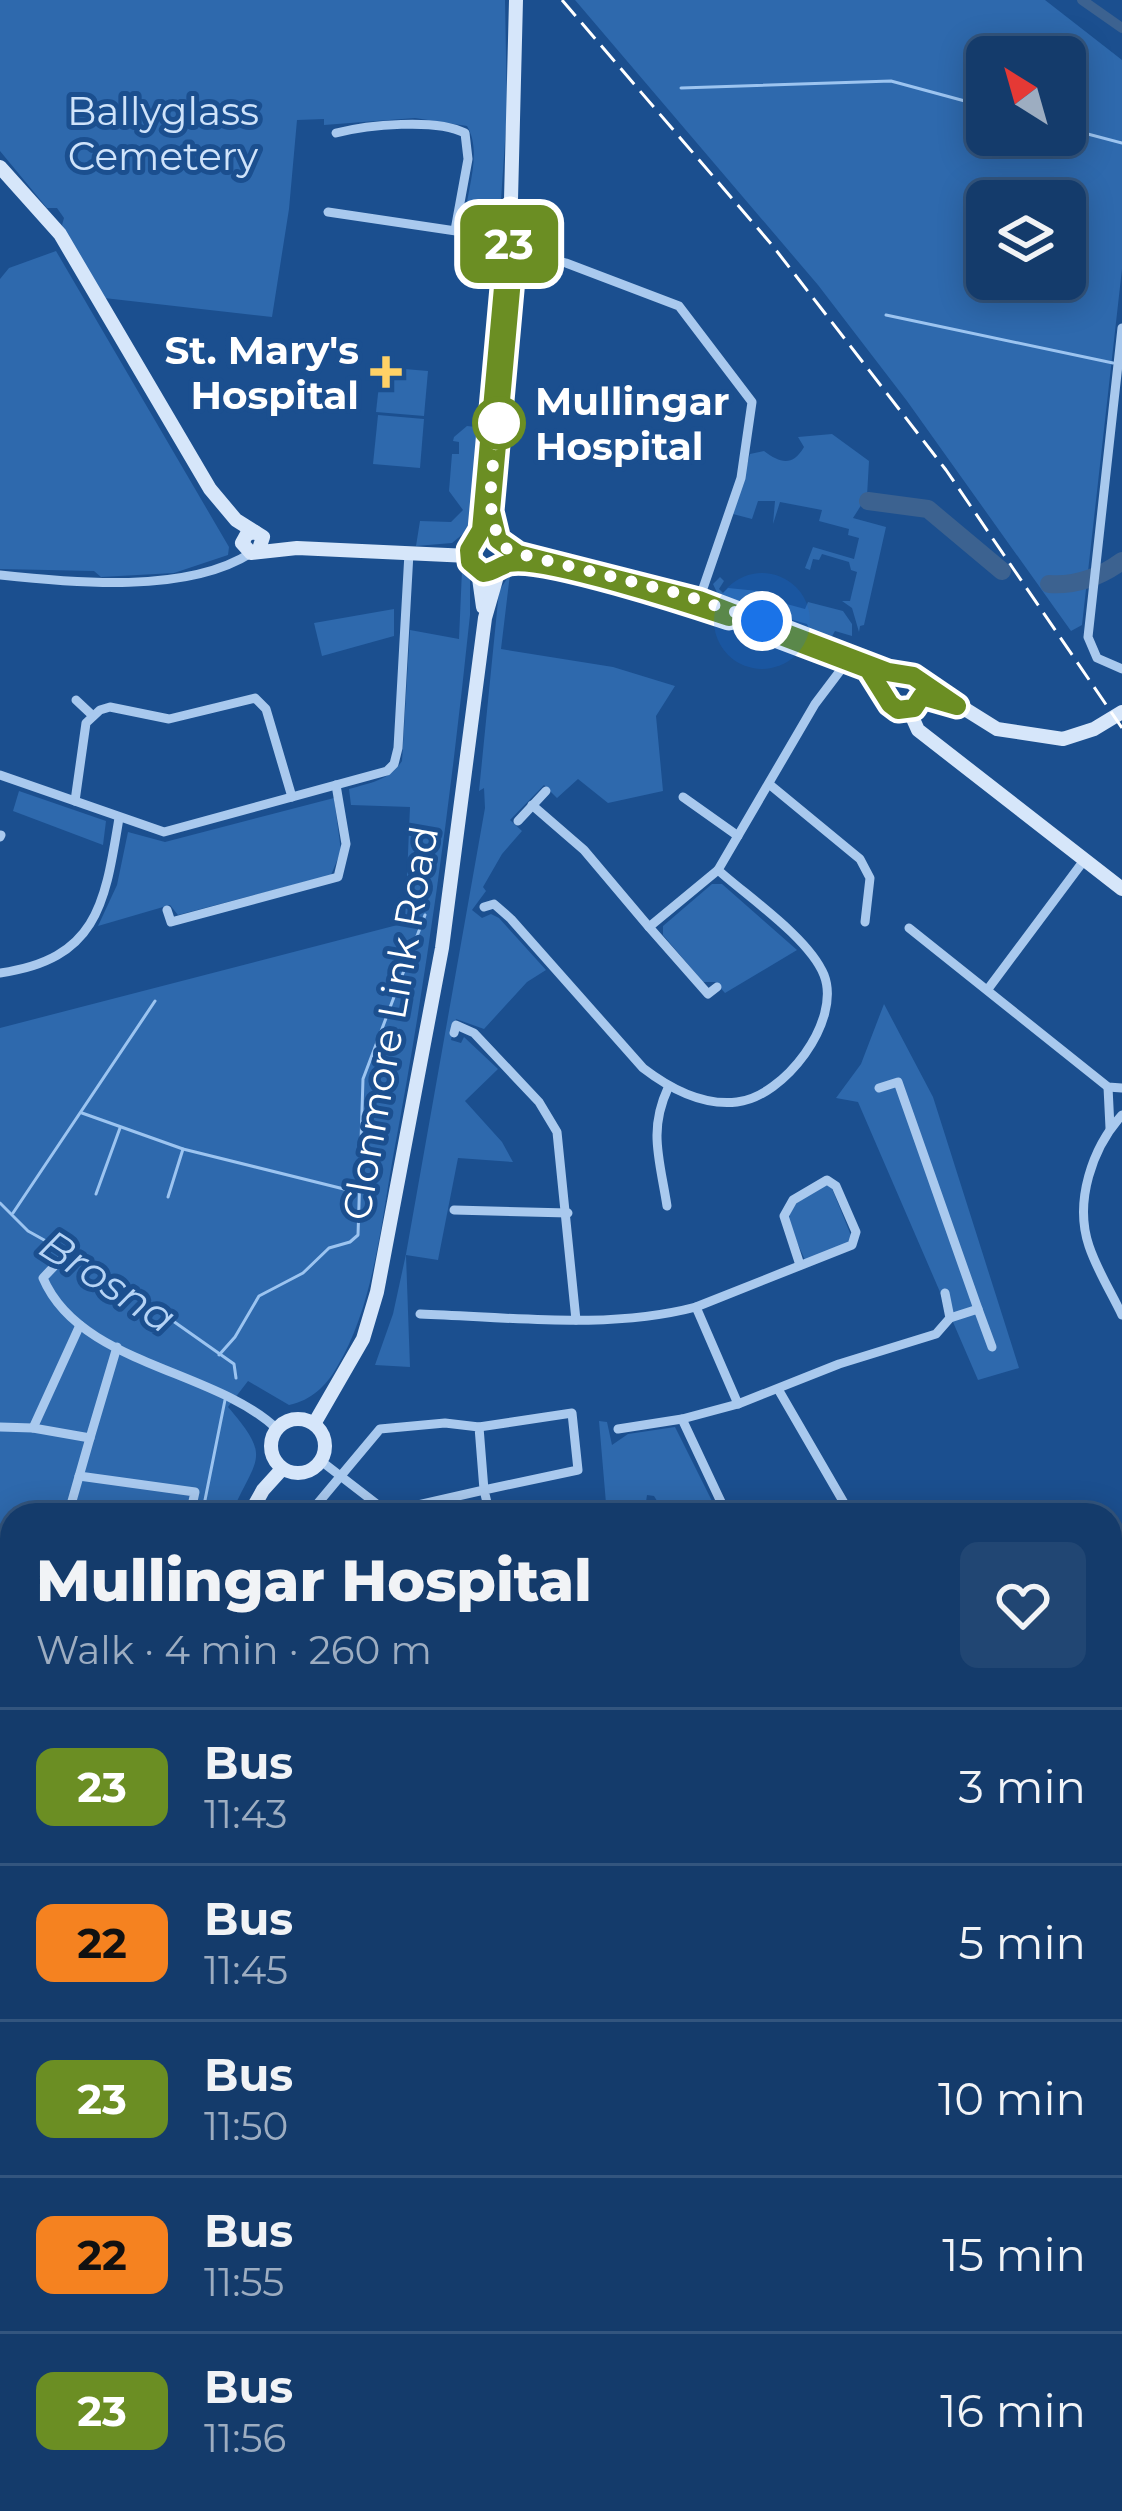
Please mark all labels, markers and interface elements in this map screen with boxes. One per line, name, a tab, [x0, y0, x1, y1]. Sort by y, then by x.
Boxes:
north arrow	[966, 36, 1086, 156]
map controls	[966, 36, 1086, 300]
park label: Ballyglass Cemetery	[67, 87, 259, 180]
button: layers	[966, 180, 1086, 300]
line badge: 23	[455, 205, 563, 283]
text: 23	[484, 218, 534, 270]
place label: St. Mary's Hospital	[164, 326, 359, 419]
marker: St. Mary's Hospital	[370, 356, 402, 388]
place label: Mullingar Hospital	[535, 377, 730, 470]
marker: Mullingar Hospital	[474, 398, 524, 448]
your location	[732, 591, 792, 651]
street label: Clonmore Link Road	[332, 822, 448, 1224]
water label: Brosna	[30, 1218, 186, 1344]
button: heart	[960, 1542, 1086, 1668]
text: Mullingar Hospital	[36, 1546, 592, 1615]
text: Walk · 4 min · 260 m	[36, 1626, 432, 1674]
text: Bus	[204, 1735, 293, 1790]
text: 3 min	[959, 1759, 1086, 1814]
text: 23	[77, 1761, 127, 1813]
text: 11:43	[204, 1790, 288, 1838]
text: Bus	[204, 1891, 293, 1946]
text: 5 min	[958, 1915, 1086, 1970]
text: 22	[77, 1917, 127, 1969]
text: 11:45	[204, 1946, 288, 1994]
text: Bus	[204, 2047, 293, 2102]
text: 10 min	[938, 2071, 1086, 2126]
text: 23	[77, 2073, 127, 2125]
text: 11:50	[204, 2102, 288, 2150]
text: Bus	[204, 2203, 293, 2258]
text: 15 min	[942, 2227, 1086, 2282]
text: 22	[77, 2229, 127, 2281]
text: 11:55	[204, 2258, 284, 2306]
text: Bus	[204, 2359, 293, 2414]
text: 16 min	[940, 2383, 1086, 2438]
text: 23	[77, 2385, 127, 2437]
text: 11:56	[204, 2414, 286, 2462]

